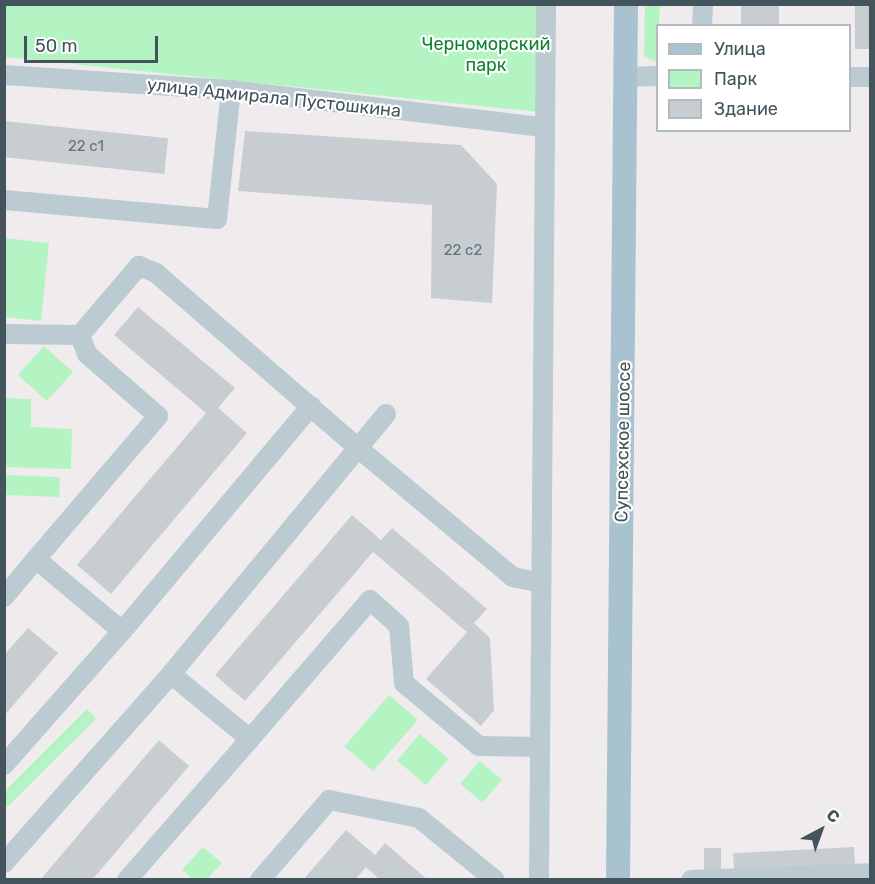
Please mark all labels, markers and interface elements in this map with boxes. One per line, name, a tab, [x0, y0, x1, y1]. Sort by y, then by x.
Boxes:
scale bar	[27, 24, 160, 62]
legend	[656, 24, 851, 132]
park label: Черноморский парк	[422, 34, 550, 76]
text: 50 m	[35, 35, 78, 57]
text: Улица	[714, 38, 766, 60]
text: Парк	[714, 68, 757, 90]
street label: улица Адмирала Пустошкина	[146, 74, 402, 122]
text: Здание	[714, 98, 778, 120]
house number: 22 с1	[68, 138, 104, 156]
house number: 22 с2	[444, 242, 482, 260]
street label: Супсехское шоссе	[611, 361, 635, 523]
north arrow	[791, 800, 851, 860]
text: С	[823, 805, 844, 827]

